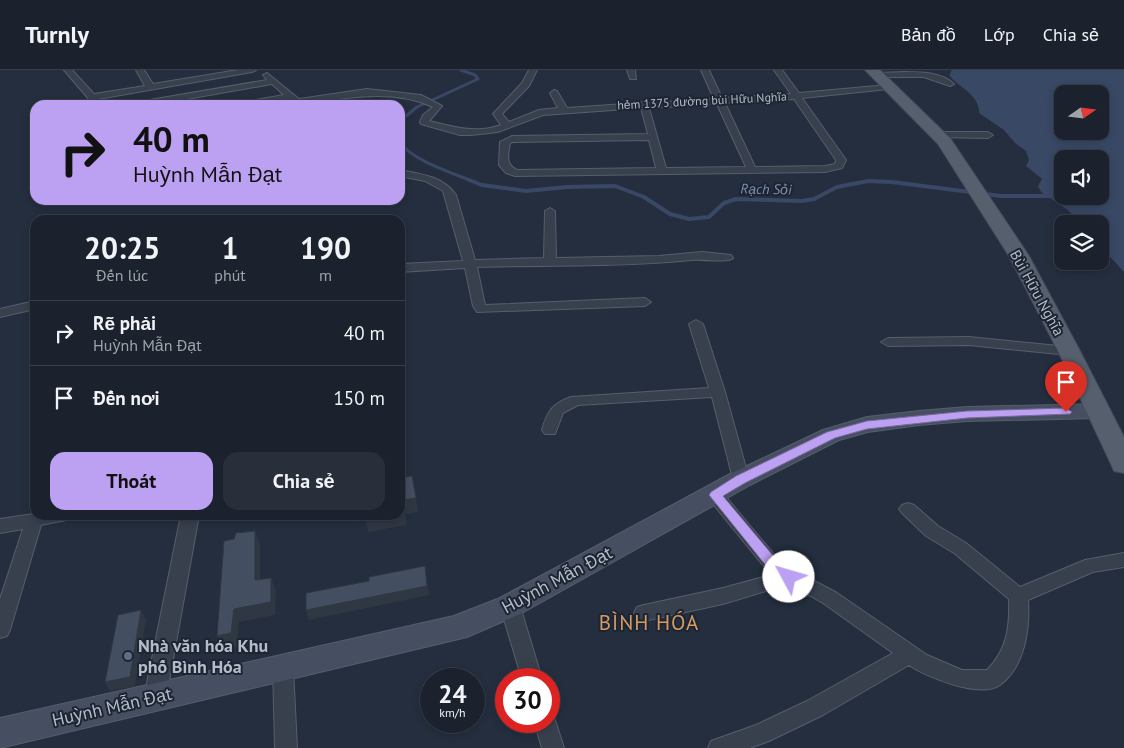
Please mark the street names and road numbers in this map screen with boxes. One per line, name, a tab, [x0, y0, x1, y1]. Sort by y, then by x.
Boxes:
street label: hẻm 1375 đường bùi Hữu Nghĩa	[617, 89, 787, 112]
street label: Bùi Hữu Nghĩa	[1006, 247, 1069, 339]
street label: Huỳnh Mẫn Đạt	[497, 541, 616, 618]
street label: Huỳnh Mẫn Đạt	[50, 682, 174, 731]

